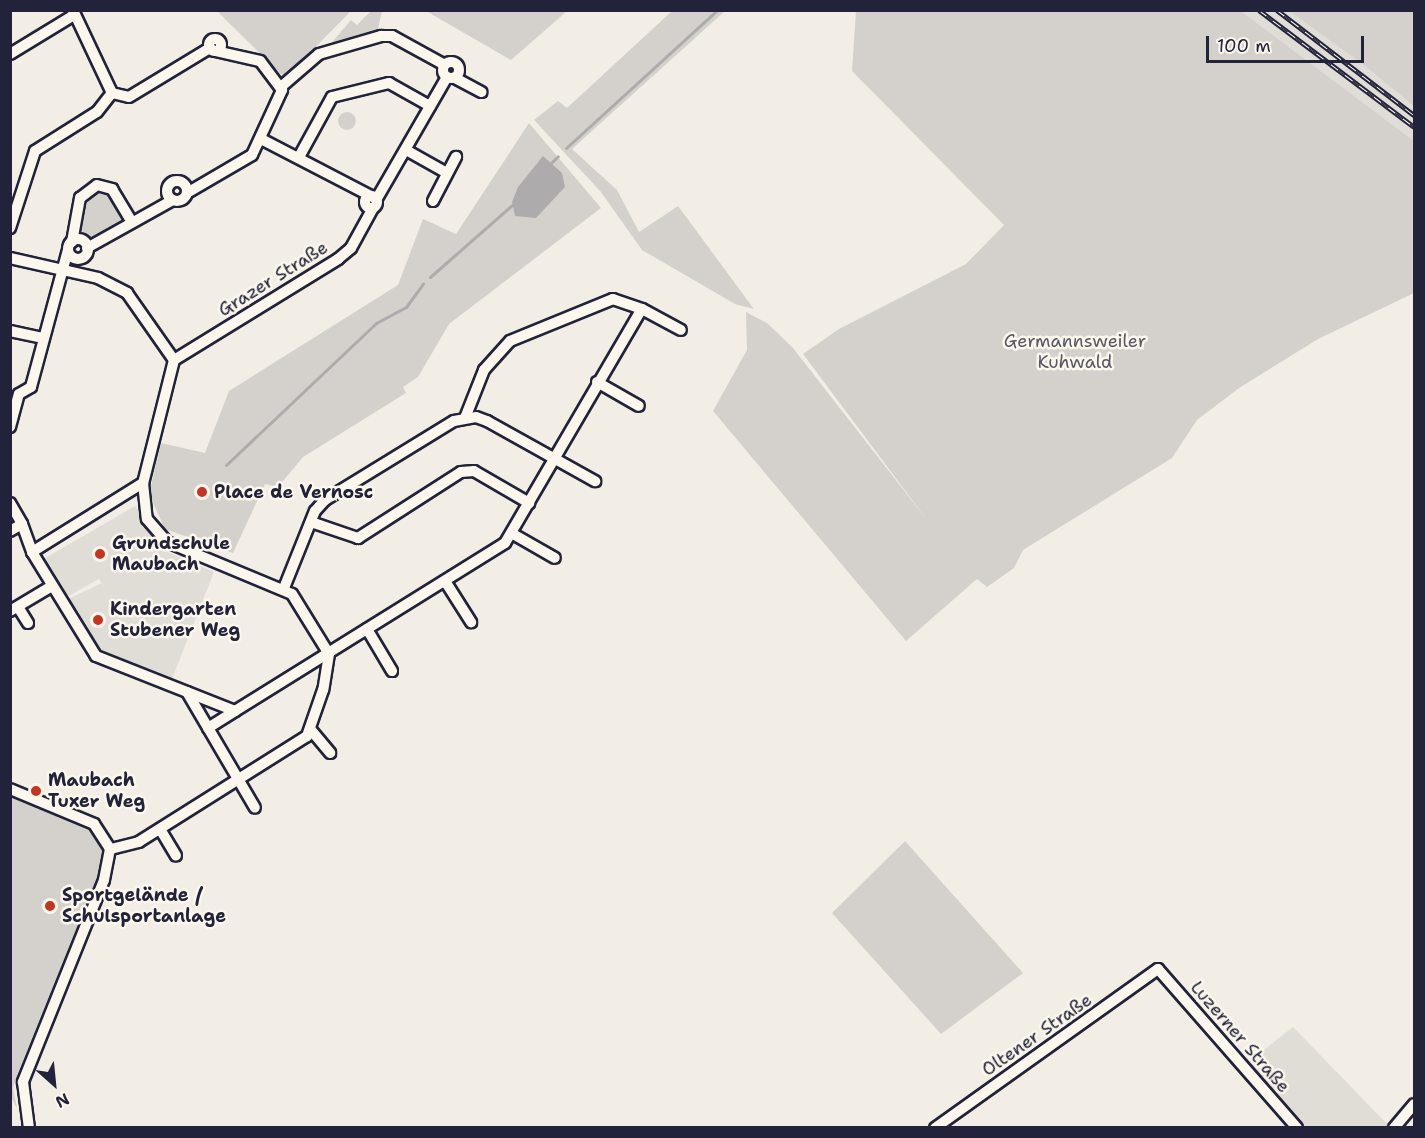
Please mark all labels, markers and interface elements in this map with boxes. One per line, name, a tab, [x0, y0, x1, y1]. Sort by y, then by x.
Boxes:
scale bar	[1209, 24, 1366, 62]
text: 100 m	[1217, 34, 1271, 58]
street label: Grazer Straße	[214, 237, 332, 321]
park label: Germannsweiler Kuhwald	[1004, 331, 1146, 374]
place label: Place de Vernosc	[214, 481, 373, 503]
marker: Place de Vernosc	[195, 485, 209, 499]
place label: Grundschule Maubach	[112, 533, 230, 576]
marker: Grundschule Maubach	[93, 547, 107, 561]
place label: Kindergarten Stubener Weg	[110, 599, 240, 642]
marker: Kindergarten Stubener Weg	[91, 613, 105, 627]
place label: Maubach Tuxer Weg	[48, 770, 145, 812]
marker: Maubach Tuxer Weg	[29, 784, 43, 798]
place label: Sportgelände / Schulsportanlage	[62, 885, 226, 928]
marker: Sportgelände / Schulsportanlage	[43, 899, 57, 913]
street label: Luzerner Straße	[1186, 977, 1294, 1097]
street label: Oltener Straße	[978, 989, 1096, 1081]
north arrow	[24, 1054, 84, 1114]
text: N	[52, 1088, 73, 1113]

